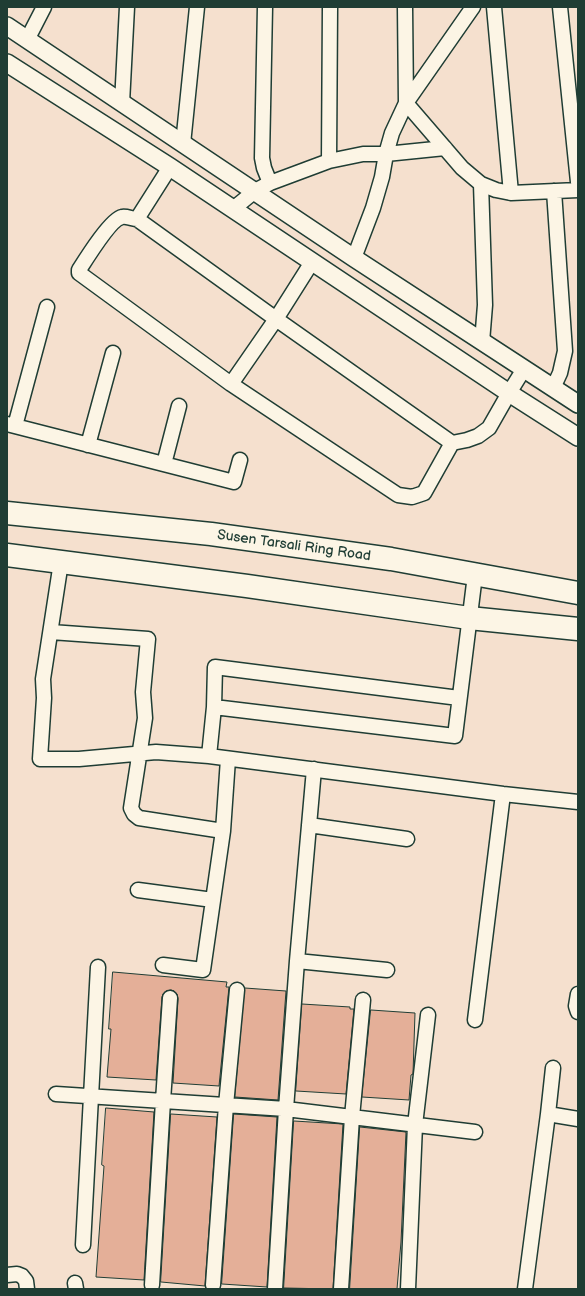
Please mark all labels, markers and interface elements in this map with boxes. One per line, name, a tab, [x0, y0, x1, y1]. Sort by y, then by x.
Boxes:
street label: Susen Tarsali Ring Road	[216, 527, 372, 565]

